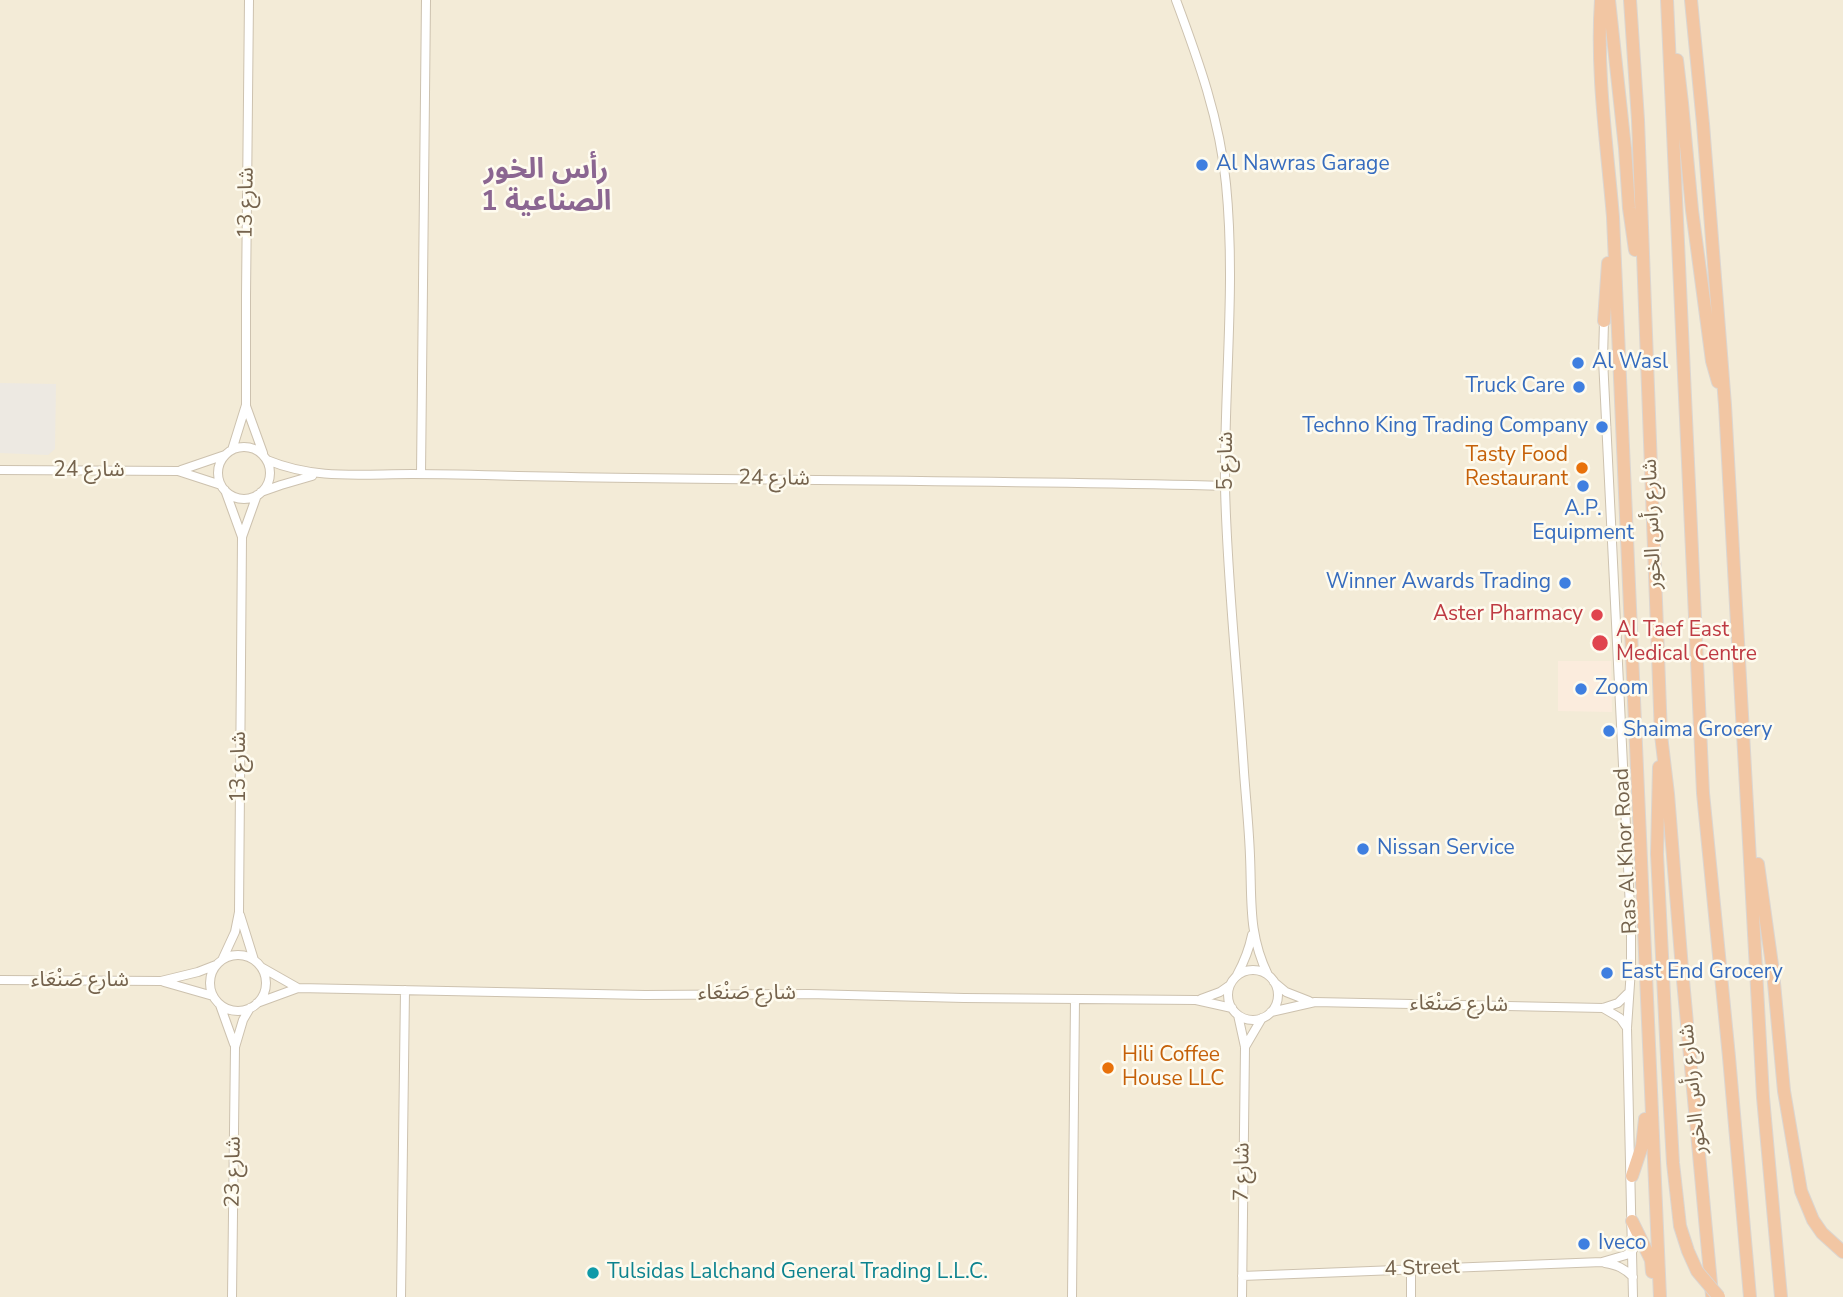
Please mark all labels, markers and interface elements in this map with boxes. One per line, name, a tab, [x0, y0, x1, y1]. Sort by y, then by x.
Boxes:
place label: Al Nawras Garage	[1216, 152, 1390, 178]
district label: رأس الخور الصناعية 1	[481, 154, 611, 220]
marker: Al Nawras Garage	[1194, 157, 1210, 173]
street label: شارع 13	[234, 167, 260, 239]
place label: Al Wasl	[1592, 350, 1668, 376]
marker: Al Wasl	[1570, 355, 1586, 371]
place label: Truck Care	[1466, 374, 1565, 400]
marker: Truck Care	[1571, 379, 1587, 395]
place label: Techno King Trading Company	[1302, 414, 1588, 440]
marker: Techno King Trading Company	[1594, 419, 1610, 435]
street label: شارع 5	[1214, 432, 1240, 490]
place label: Tasty Food Restaurant	[1465, 443, 1568, 493]
street label: شارع 24	[53, 458, 125, 484]
street label: شارع رأس الخور	[1638, 458, 1668, 590]
marker: Tasty Food Restaurant	[1574, 460, 1590, 476]
street label: شارع 24	[738, 466, 810, 492]
marker: A.P. Equipment	[1575, 478, 1591, 494]
place label: A.P. Equipment	[1532, 497, 1634, 547]
place label: Winner Awards Trading	[1326, 570, 1551, 596]
marker: Winner Awards Trading	[1557, 575, 1573, 591]
place label: Aster Pharmacy	[1433, 602, 1583, 628]
marker: Aster Pharmacy	[1589, 607, 1605, 623]
place label: Al Taef East Medical Centre	[1616, 618, 1757, 668]
marker: Al Taef East Medical Centre	[1590, 633, 1610, 653]
place label: Zoom	[1595, 676, 1648, 702]
marker: Zoom	[1573, 681, 1589, 697]
place label: Shaima Grocery	[1623, 718, 1772, 744]
marker: Shaima Grocery	[1601, 723, 1617, 739]
street label: شارع 13	[227, 731, 253, 803]
street label: Ras Al Khor Road	[1610, 767, 1644, 935]
place label: Nissan Service	[1377, 836, 1515, 862]
marker: Nissan Service	[1355, 841, 1371, 857]
place label: East End Grocery	[1621, 960, 1783, 986]
marker: East End Grocery	[1599, 965, 1615, 981]
street label: شارع صَنْعَاء	[31, 968, 129, 994]
street label: شارع صَنْعَاء	[698, 981, 796, 1007]
street label: شارع صَنْعَاء	[1410, 992, 1508, 1018]
street label: شارع رأس الخور	[1675, 1023, 1713, 1155]
place label: Hili Coffee House LLC	[1122, 1043, 1224, 1093]
marker: Hili Coffee House LLC	[1100, 1060, 1116, 1076]
street label: شارع 23	[221, 1136, 247, 1208]
street label: شارع 7	[1230, 1142, 1256, 1202]
place label: Iveco	[1598, 1231, 1646, 1257]
marker: Iveco	[1576, 1236, 1592, 1252]
street label: 4 Street	[1384, 1255, 1460, 1283]
place label: Tulsidas Lalchand General Trading L.L.C.	[607, 1260, 988, 1286]
marker: Tulsidas Lalchand General Trading L.L.C.	[585, 1265, 601, 1281]

